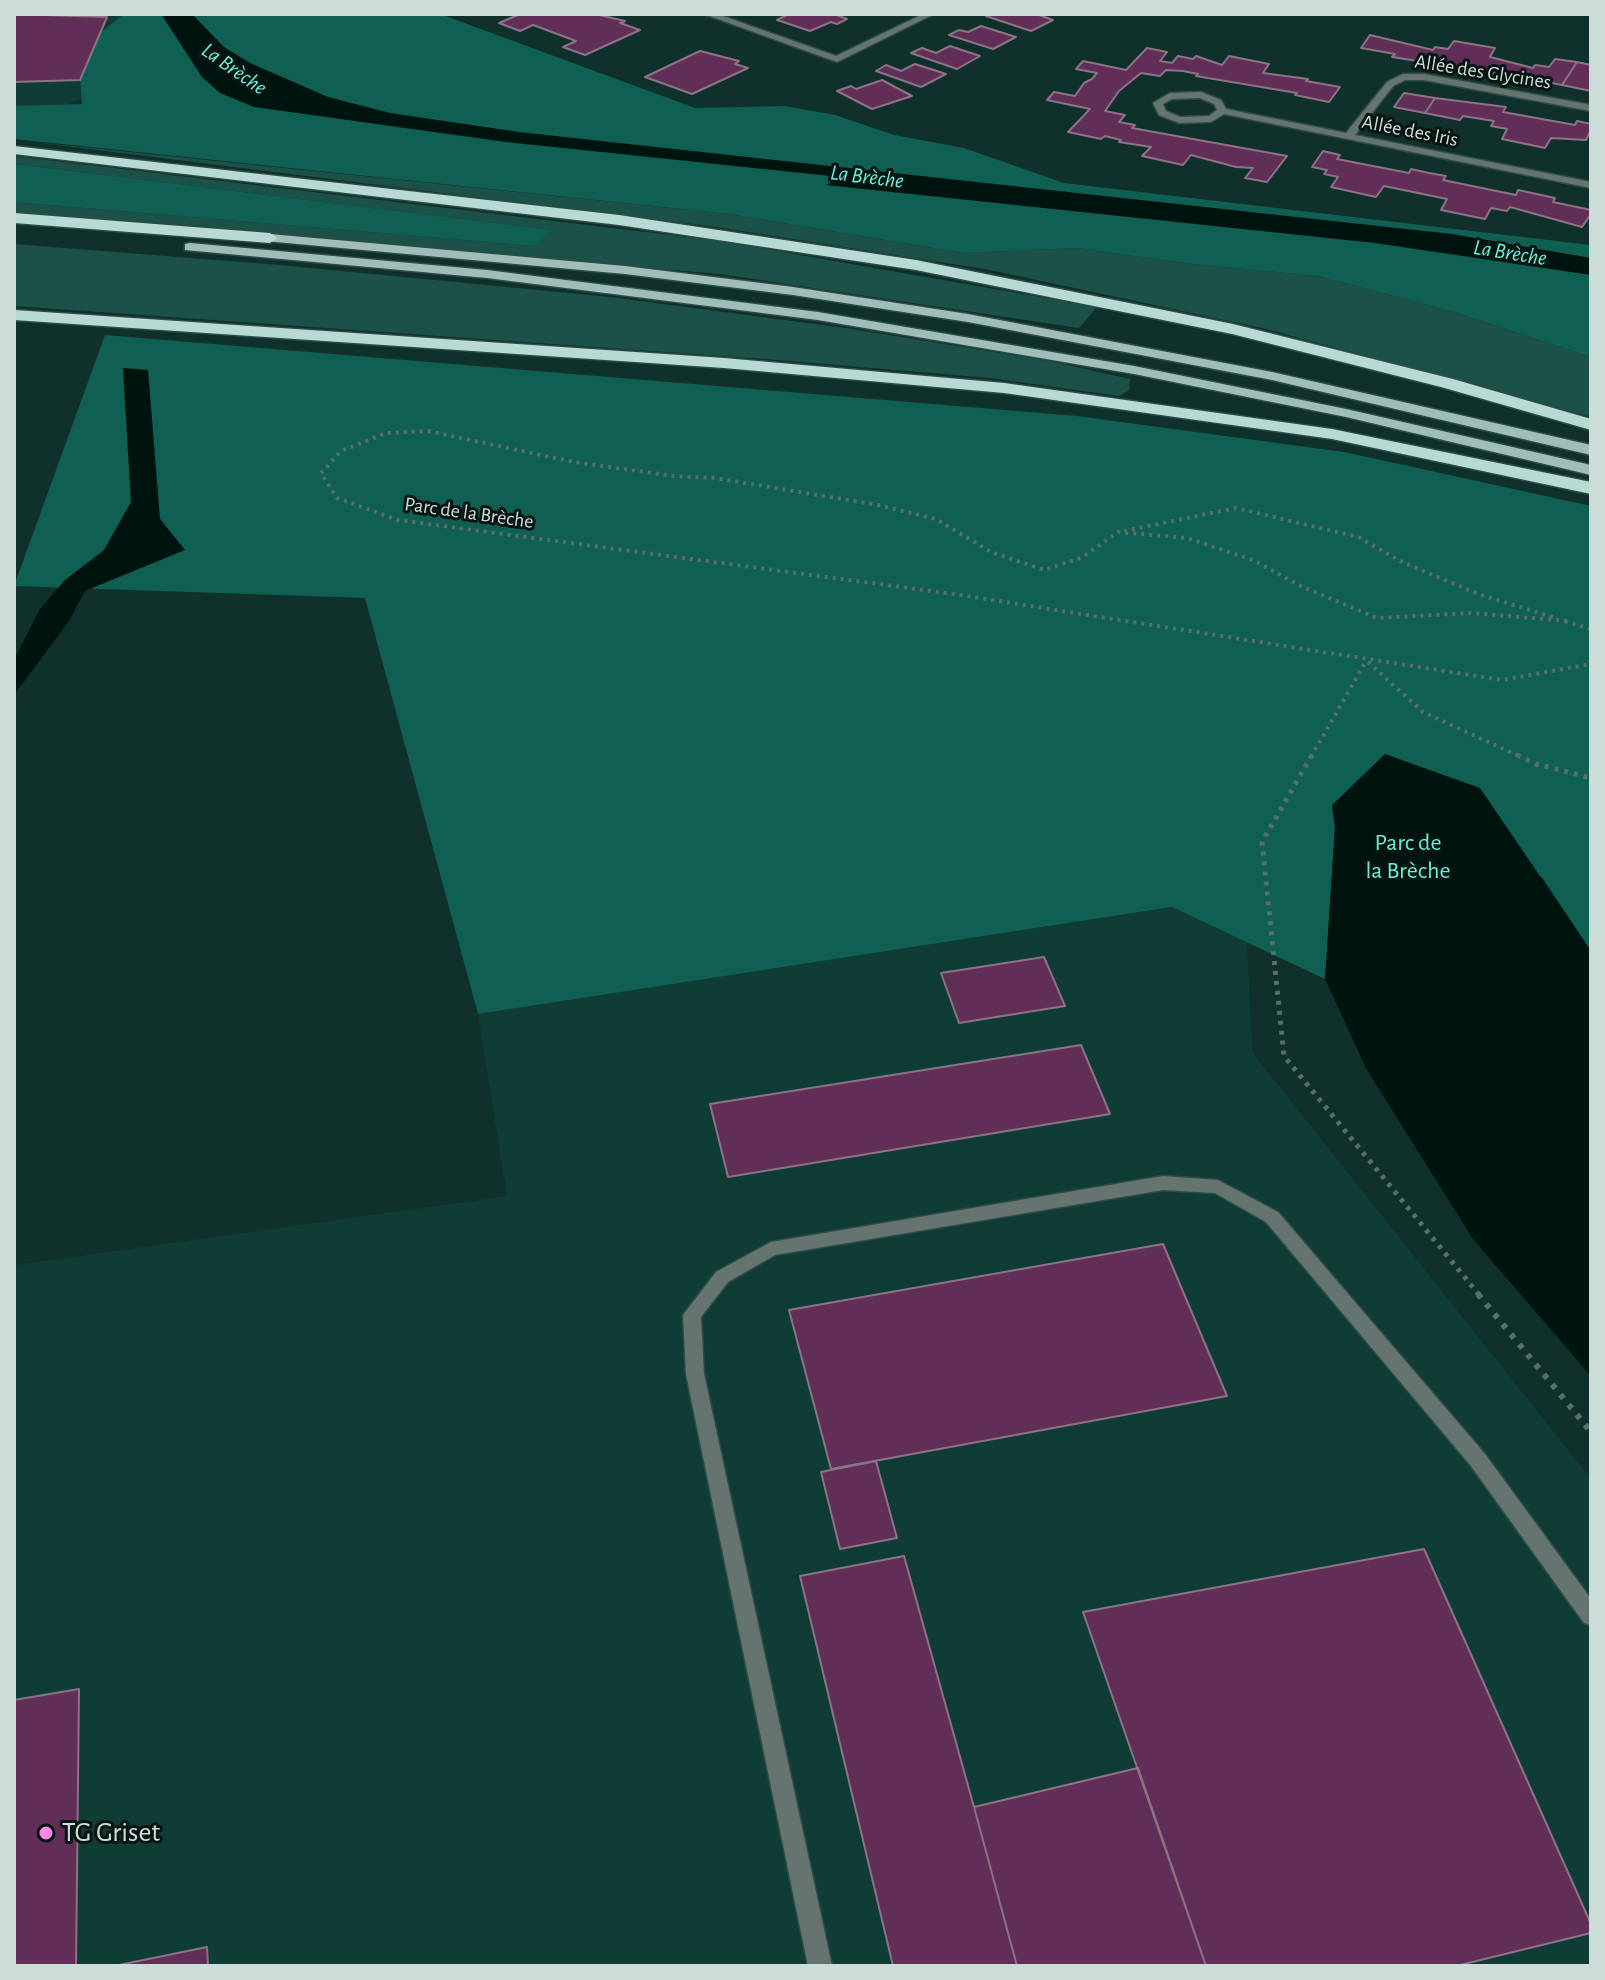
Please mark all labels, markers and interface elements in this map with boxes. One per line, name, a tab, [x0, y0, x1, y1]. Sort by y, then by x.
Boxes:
water label: La Brèche	[196, 37, 272, 101]
street label: Allée des Glycines	[1413, 49, 1553, 95]
street label: Allée des Iris	[1360, 110, 1460, 152]
water label: La Brèche	[829, 159, 905, 195]
water label: La Brèche	[1471, 234, 1549, 272]
street label: Parc de la Brèche	[403, 492, 535, 534]
park label: Parc de la Brèche	[1365, 829, 1451, 885]
place label: TG Griset	[62, 1816, 160, 1850]
marker: TG Griset	[37, 1824, 55, 1842]

